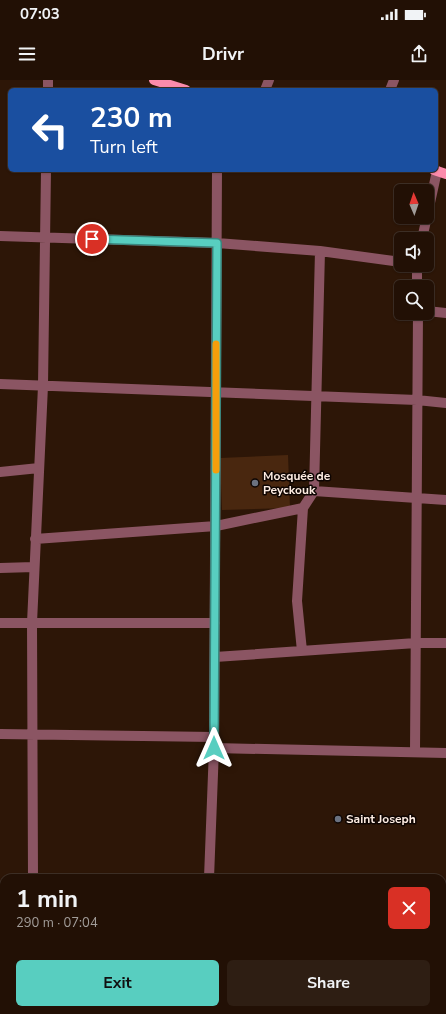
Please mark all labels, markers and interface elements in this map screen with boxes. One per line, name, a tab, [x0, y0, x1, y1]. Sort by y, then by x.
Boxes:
text: 07:03	[20, 4, 60, 24]
text: Drivr	[202, 42, 244, 66]
icon: menu	[16, 43, 38, 65]
icon: share	[408, 43, 430, 65]
text: 230 m	[90, 99, 173, 137]
icon: left	[24, 104, 76, 156]
text: Turn left	[90, 135, 158, 159]
north arrow	[394, 184, 434, 224]
map controls	[394, 184, 434, 320]
pin	[75, 222, 109, 256]
icon: arrive	[81, 228, 103, 250]
button: sound	[394, 232, 434, 272]
button: search	[394, 280, 434, 320]
place label: Mosquée de Peyckouk	[263, 468, 331, 498]
marker: Mosquée de Peyckouk	[250, 478, 260, 488]
position arrow	[193, 727, 235, 769]
place label: Saint Joseph	[346, 811, 416, 827]
marker: Saint Joseph	[333, 814, 343, 824]
text: 1 min	[16, 883, 78, 915]
button: close	[388, 887, 430, 929]
text: 290 m · 07:04	[16, 914, 98, 932]
button: Exit	[16, 960, 219, 1006]
button: Share	[227, 960, 430, 1006]

